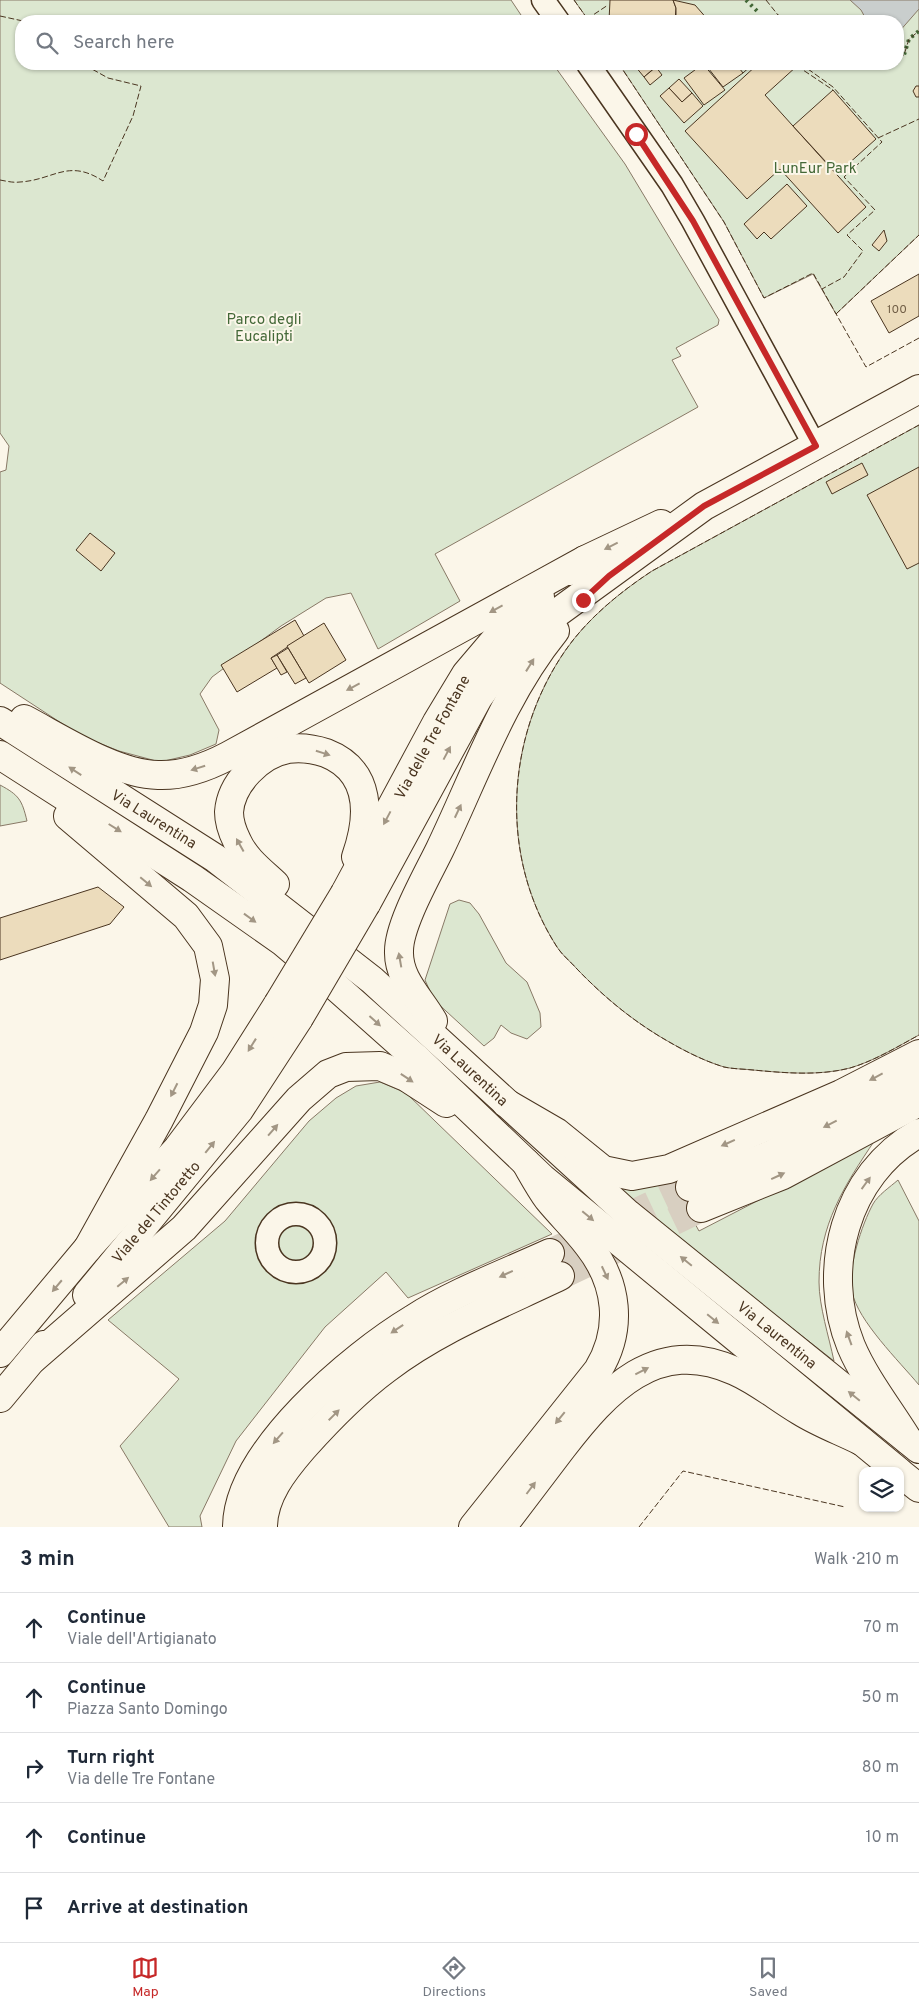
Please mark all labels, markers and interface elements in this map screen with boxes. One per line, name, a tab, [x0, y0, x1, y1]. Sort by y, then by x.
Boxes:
search box	[15, 15, 904, 70]
icon: search	[33, 29, 61, 57]
text: Search here	[73, 31, 175, 55]
route start	[625, 123, 648, 146]
park label: LunEur Park	[773, 160, 857, 179]
house number: 100	[887, 302, 907, 318]
park label: Parco degli Eucalipti	[226, 311, 302, 347]
one-way arrow	[604, 542, 619, 550]
route end	[572, 589, 595, 612]
one-way arrow	[489, 605, 503, 614]
one-way arrow	[526, 659, 535, 672]
street label: Via delle Tre Fontane	[391, 672, 475, 803]
one-way arrow	[346, 683, 361, 691]
one-way arrow	[443, 746, 451, 761]
one-way arrow	[316, 749, 331, 757]
one-way arrow	[191, 765, 206, 772]
one-way arrow	[68, 766, 81, 775]
street label: Via Laurentina	[107, 786, 200, 854]
one-way arrow	[455, 804, 463, 818]
one-way arrow	[383, 810, 391, 825]
one-way arrow	[108, 824, 121, 833]
one-way arrow	[236, 838, 244, 853]
one-way arrow	[140, 876, 153, 887]
one-way arrow	[243, 913, 257, 923]
one-way arrow	[396, 952, 404, 968]
one-way arrow	[210, 961, 218, 977]
one-way arrow	[369, 1016, 382, 1027]
street label: Via Laurentina	[427, 1031, 511, 1111]
one-way arrow	[248, 1038, 257, 1052]
one-way arrow	[400, 1073, 414, 1083]
one-way arrow	[869, 1073, 883, 1081]
one-way arrow	[170, 1083, 178, 1097]
one-way arrow	[822, 1120, 837, 1128]
one-way arrow	[267, 1124, 278, 1136]
one-way arrow	[721, 1140, 735, 1148]
one-way arrow	[204, 1141, 215, 1154]
street label: Viale del Tintoretto	[109, 1158, 205, 1268]
one-way arrow	[150, 1169, 161, 1182]
one-way arrow	[771, 1172, 785, 1180]
one-way arrow	[861, 1176, 871, 1190]
one-way arrow	[581, 1210, 593, 1222]
one-way arrow	[680, 1256, 693, 1267]
one-way arrow	[602, 1266, 610, 1280]
one-way arrow	[498, 1269, 513, 1278]
one-way arrow	[116, 1276, 129, 1287]
one-way arrow	[51, 1279, 62, 1292]
street label: Via Laurentina	[732, 1298, 820, 1374]
one-way arrow	[706, 1314, 719, 1325]
one-way arrow	[391, 1324, 404, 1334]
one-way arrow	[845, 1330, 853, 1345]
one-way arrow	[634, 1367, 649, 1375]
one-way arrow	[848, 1391, 861, 1402]
one-way arrow	[328, 1409, 340, 1421]
one-way arrow	[555, 1411, 566, 1424]
one-way arrow	[273, 1432, 284, 1444]
map controls	[859, 1467, 904, 1512]
button: layers	[859, 1467, 904, 1512]
one-way arrow	[526, 1482, 537, 1495]
text: 3 min	[20, 1546, 75, 1573]
text: Walk · 210 m	[814, 1550, 899, 1570]
text: Continue	[67, 1606, 146, 1630]
icon: ahead	[20, 1614, 48, 1642]
text: 70 m	[864, 1618, 899, 1638]
text: Viale dell'Artigianato	[67, 1630, 217, 1650]
text: Continue	[67, 1676, 146, 1700]
icon: ahead	[20, 1684, 48, 1712]
text: 50 m	[862, 1688, 899, 1708]
text: Piazza Santo Domingo	[67, 1700, 228, 1720]
text: Turn right	[67, 1746, 155, 1770]
icon: right	[20, 1754, 48, 1782]
text: 80 m	[862, 1758, 899, 1778]
text: Via delle Tre Fontane	[67, 1770, 215, 1790]
icon: ahead	[20, 1824, 48, 1852]
text: Continue	[67, 1826, 146, 1850]
text: 10 m	[865, 1828, 899, 1848]
icon: arrive	[20, 1894, 48, 1922]
text: Arrive at destination	[67, 1896, 248, 1920]
tab: Map	[131, 1954, 159, 2001]
tab: Directions	[422, 1954, 486, 2001]
tab: Saved	[749, 1954, 788, 2001]

